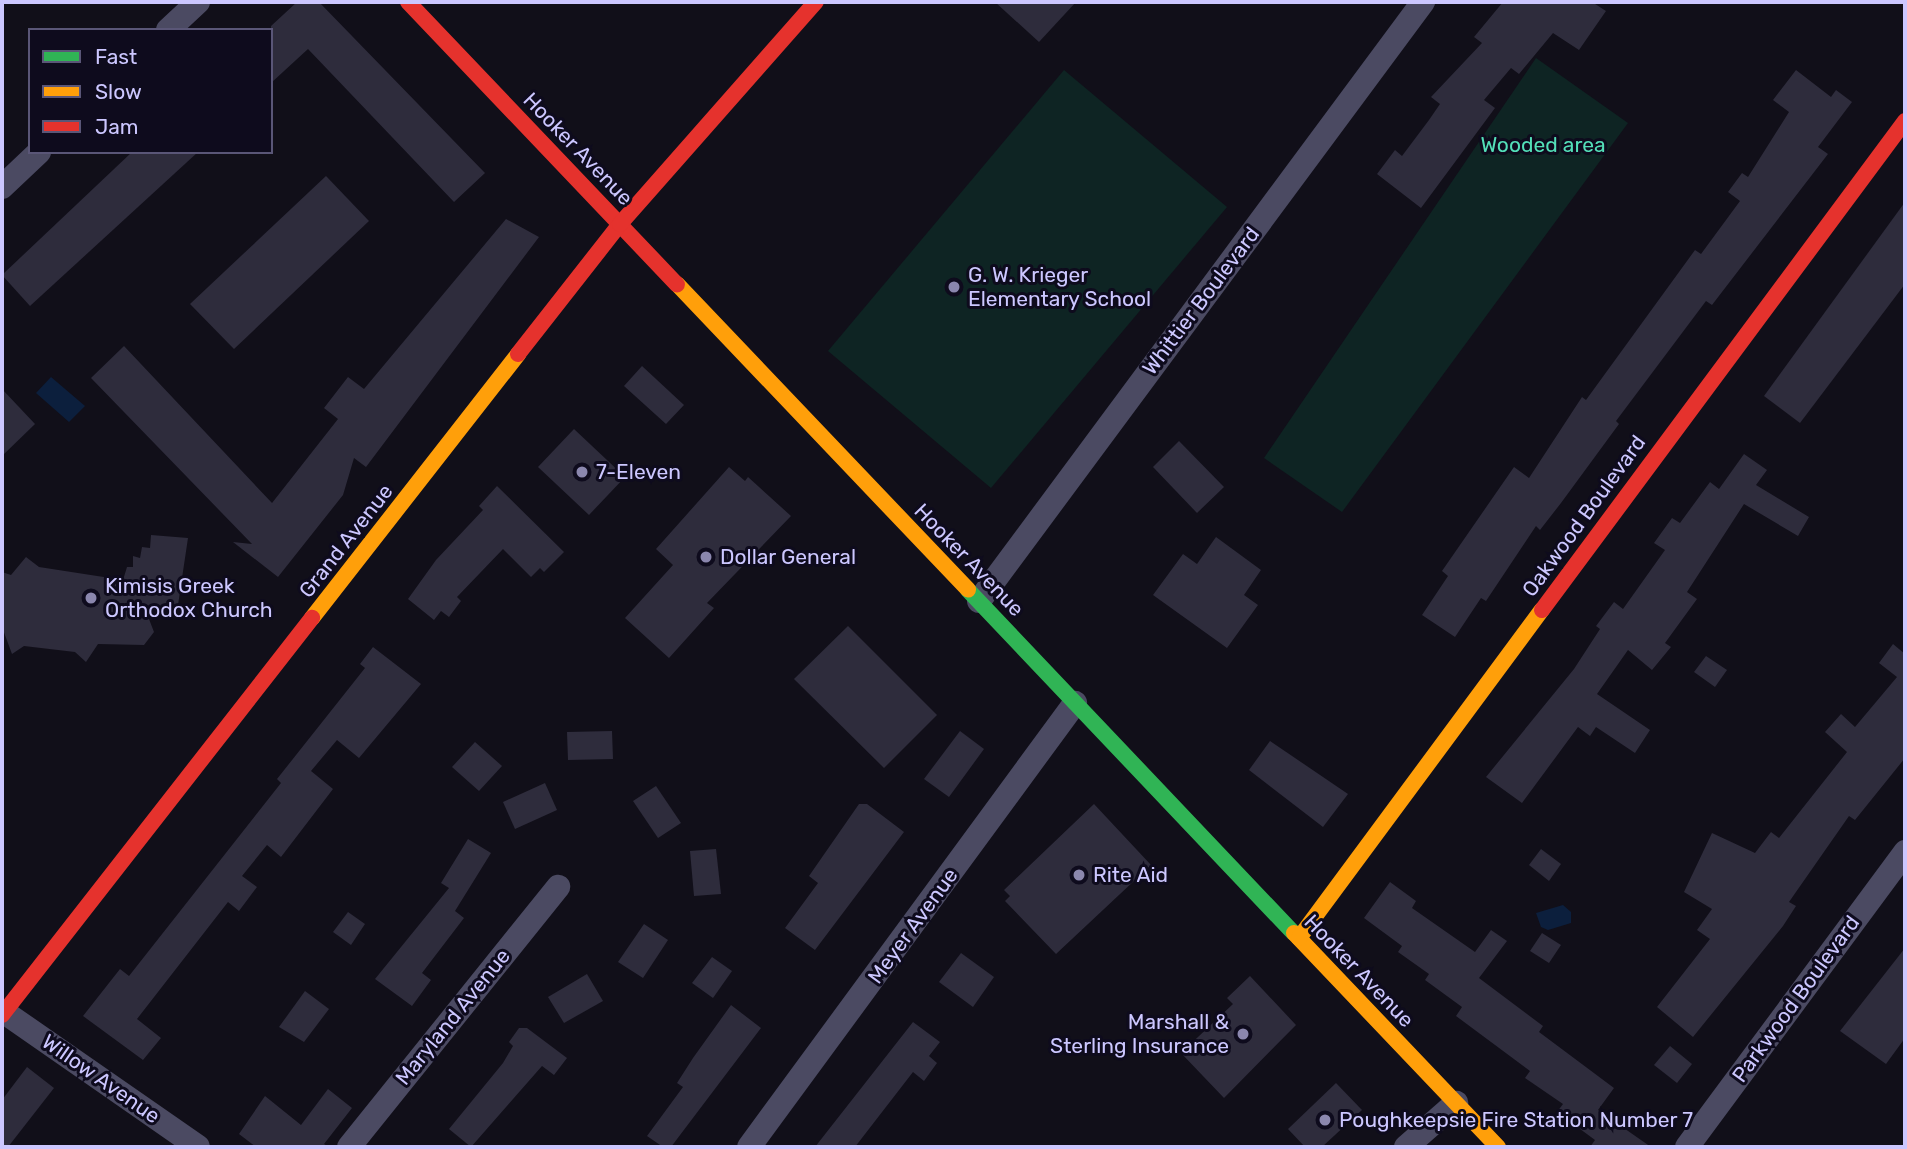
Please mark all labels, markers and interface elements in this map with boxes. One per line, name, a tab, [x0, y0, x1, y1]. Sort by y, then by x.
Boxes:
legend	[28, 28, 273, 154]
text: Fast	[95, 44, 137, 69]
text: Slow	[95, 79, 142, 104]
street label: Hooker Avenue	[518, 87, 638, 211]
text: Jam	[95, 114, 139, 139]
park label: Wooded area	[1480, 132, 1606, 158]
street label: Whittier Boulevard	[1137, 222, 1265, 380]
place label: G. W. Krieger Elementary School	[968, 262, 1152, 312]
marker: G. W. Krieger Elementary School	[946, 279, 962, 295]
street label: Oakwood Boulevard	[1517, 430, 1651, 602]
place label: 7-Eleven	[596, 459, 681, 485]
marker: 7-Eleven	[574, 464, 590, 480]
street label: Grand Avenue	[294, 479, 398, 603]
street label: Hooker Avenue	[909, 498, 1029, 622]
place label: Dollar General	[720, 544, 856, 570]
marker: Dollar General	[698, 549, 714, 565]
place label: Kimisis Greek Orthodox Church	[105, 573, 273, 623]
marker: Kimisis Greek Orthodox Church	[83, 590, 99, 606]
place label: Rite Aid	[1093, 862, 1169, 888]
street label: Meyer Avenue	[862, 863, 964, 989]
marker: Rite Aid	[1071, 867, 1087, 883]
street label: Hooker Avenue	[1299, 909, 1419, 1033]
street label: Parkwood Boulevard	[1727, 911, 1865, 1087]
street label: Maryland Avenue	[390, 944, 516, 1090]
place label: Marshall & Sterling Insurance	[1050, 1009, 1229, 1059]
marker: Marshall & Sterling Insurance	[1235, 1026, 1251, 1042]
street label: Willow Avenue	[37, 1029, 165, 1129]
place label: Poughkeepsie Fire Station Number 7	[1339, 1107, 1693, 1133]
marker: Poughkeepsie Fire Station Number 7	[1317, 1112, 1333, 1128]

